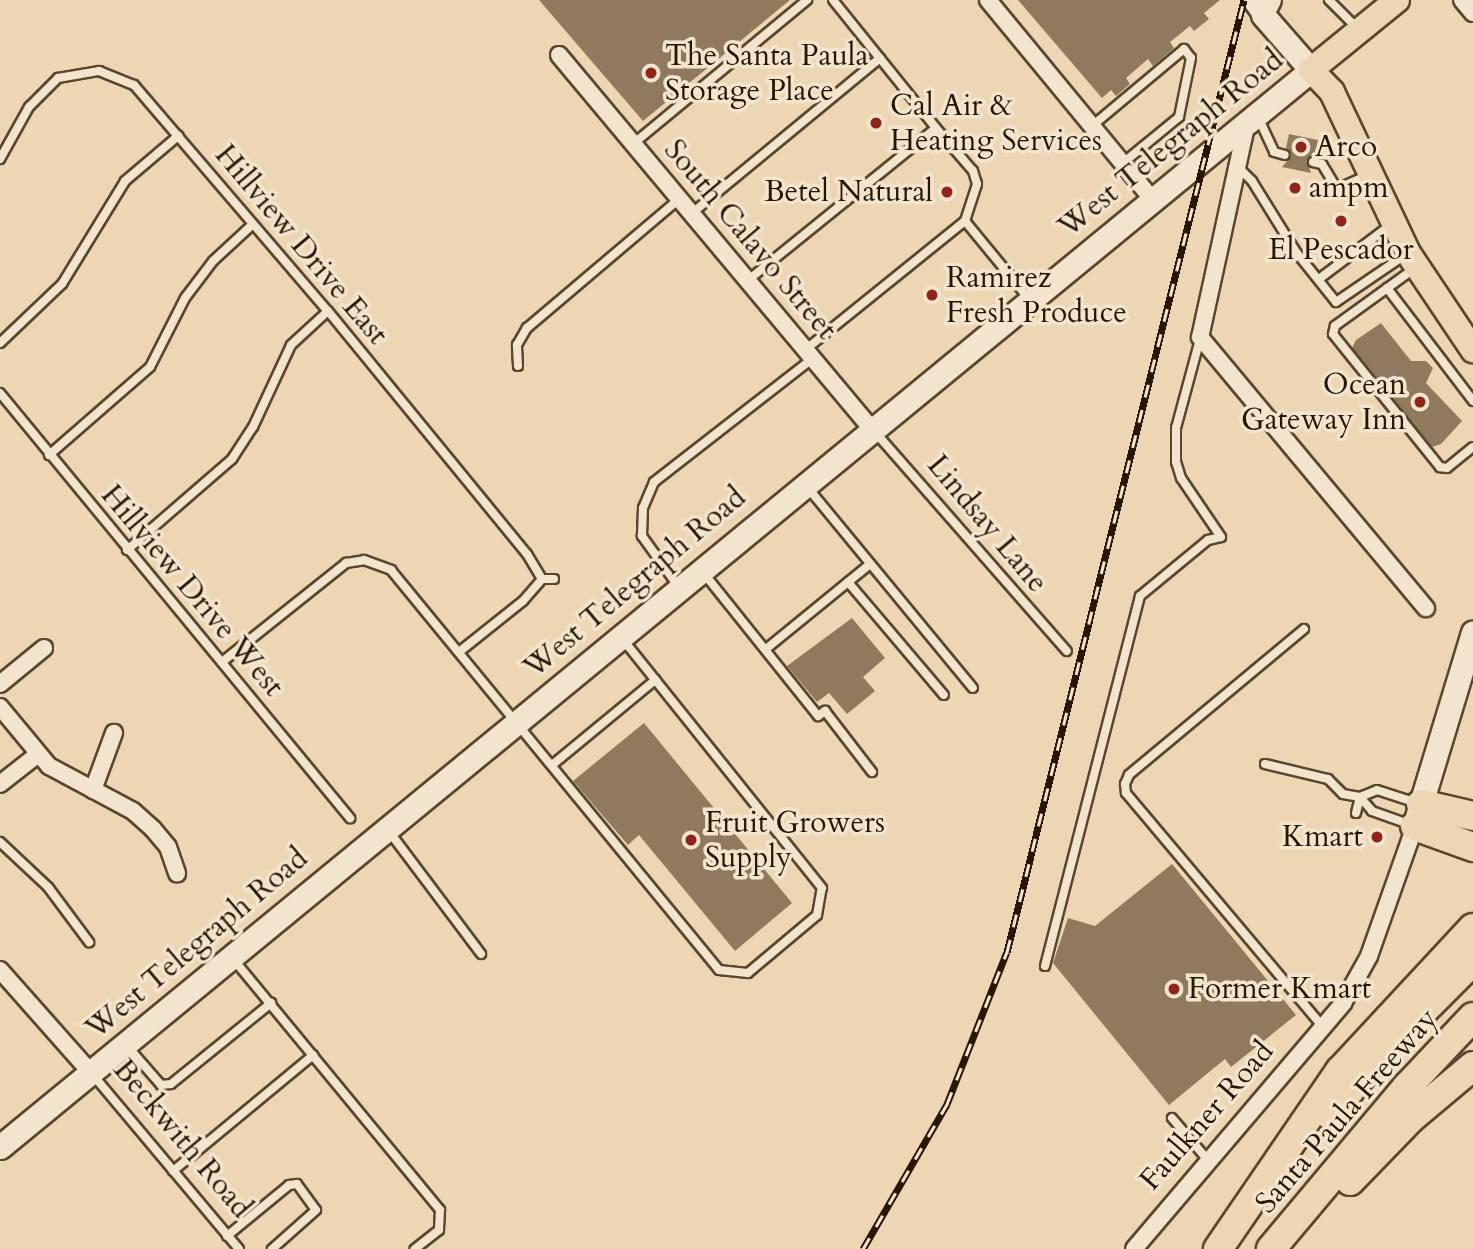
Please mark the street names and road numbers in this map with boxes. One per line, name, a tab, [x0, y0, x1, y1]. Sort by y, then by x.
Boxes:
street label: West Telegraph Road	[1052, 42, 1290, 246]
street label: South Calavo Street	[656, 133, 844, 347]
street label: Hillview Drive East	[207, 138, 395, 352]
street label: Lindsay Lane	[919, 448, 1055, 600]
street label: Hillview Drive West	[93, 478, 291, 704]
street label: West Telegraph Road	[517, 480, 753, 686]
street label: West Telegraph Road	[79, 841, 315, 1047]
street label: Santa Paula Freeway	[1248, 1001, 1446, 1221]
street label: Faulkner Road	[1132, 1034, 1282, 1198]
street label: Beckwith Road	[105, 1052, 259, 1226]

